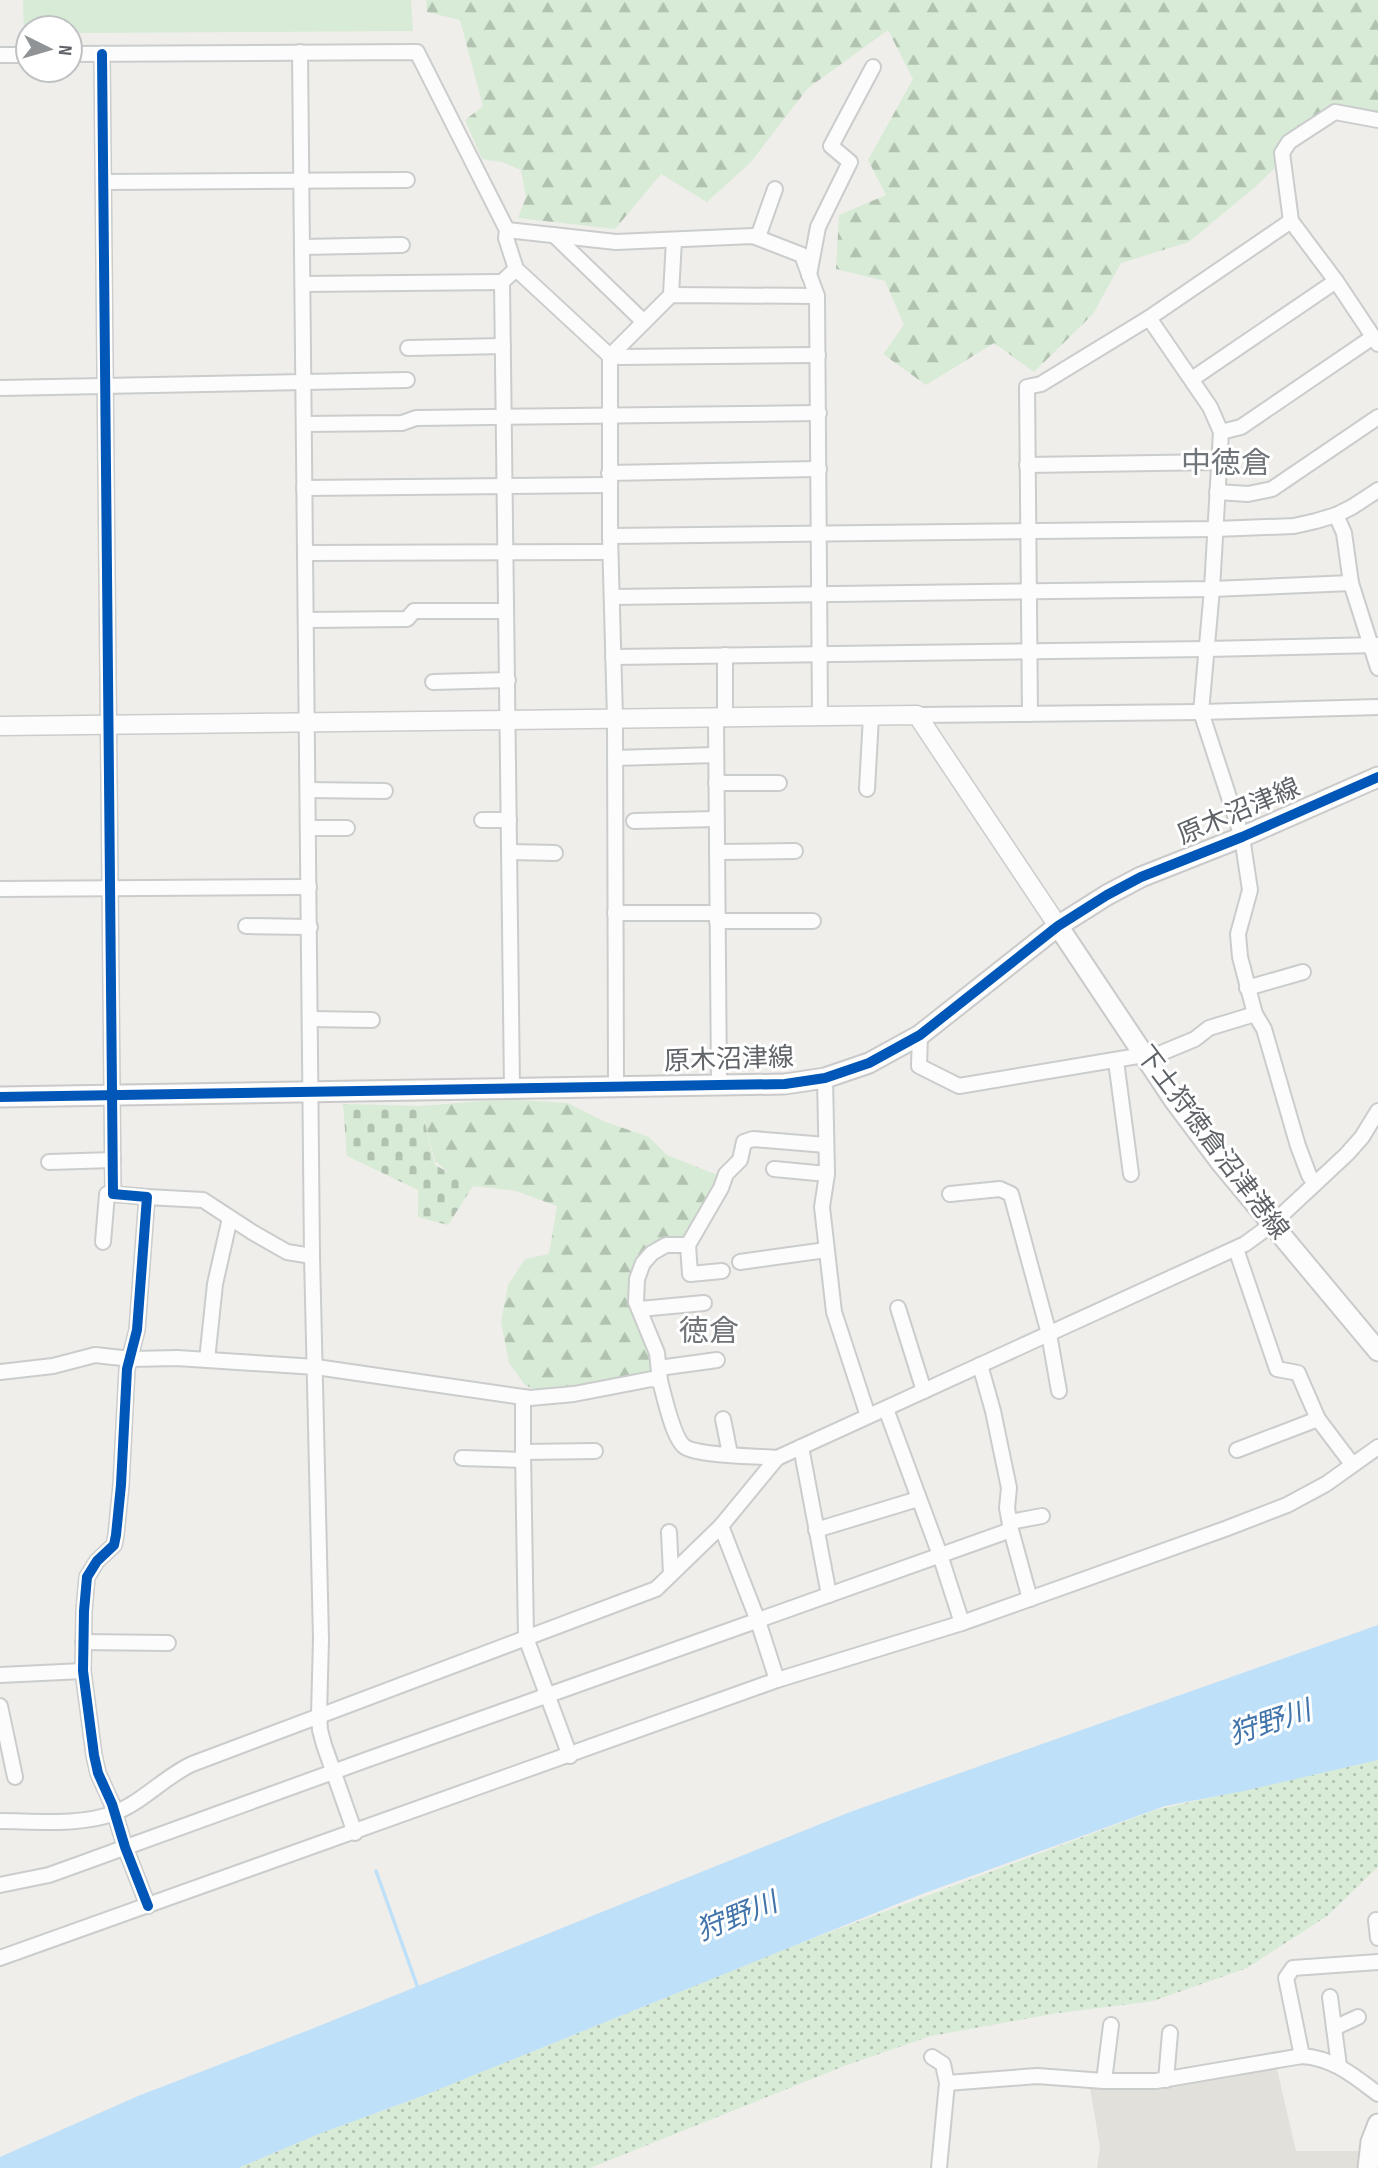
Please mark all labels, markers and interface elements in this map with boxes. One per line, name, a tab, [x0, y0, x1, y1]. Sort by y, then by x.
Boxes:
north arrow	[14, 14, 84, 84]
text: N	[53, 44, 76, 56]
district label: 中徳倉	[1181, 446, 1271, 482]
street label: 原木沼津線	[1173, 772, 1305, 852]
street label: 下土狩徳倉沼津港線	[1129, 1040, 1295, 1246]
street label: 原木沼津線	[663, 1042, 795, 1078]
district label: 徳倉	[679, 1314, 739, 1350]
water label: 狩野川	[1225, 1693, 1318, 1752]
water label: 狩野川	[692, 1885, 785, 1948]

